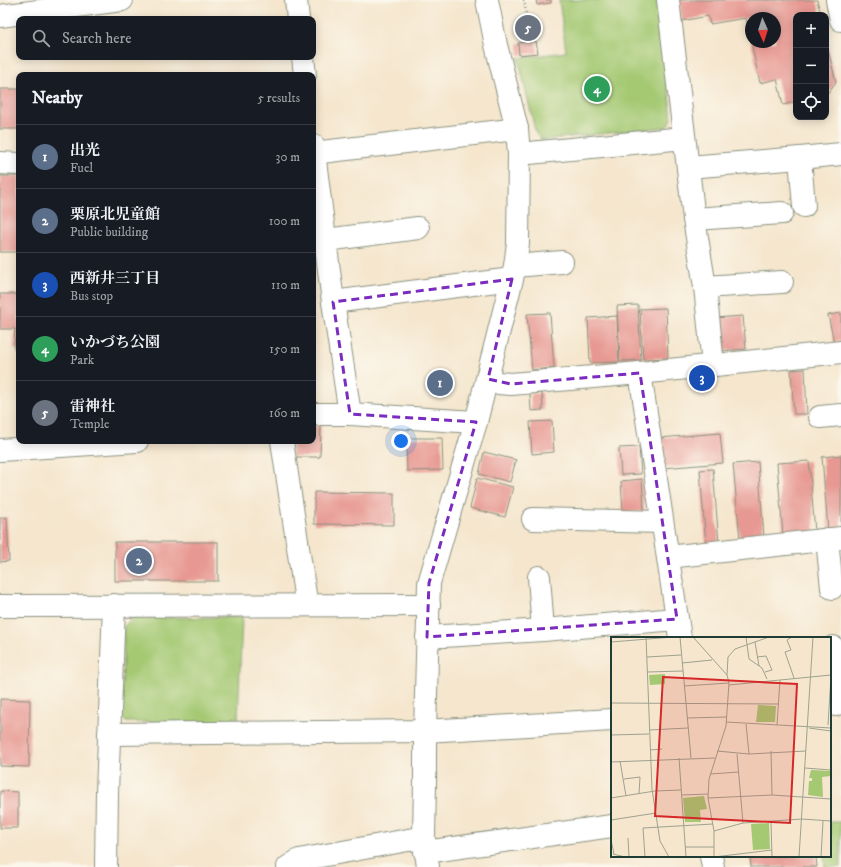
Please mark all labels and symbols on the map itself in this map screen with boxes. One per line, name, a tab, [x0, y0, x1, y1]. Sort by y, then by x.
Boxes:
north arrow	[745, 12, 781, 48]
pin: 5	[515, 13, 541, 43]
pin: 4	[584, 74, 610, 104]
pin: 3	[689, 363, 715, 393]
pin: 1	[427, 368, 453, 398]
your location	[391, 431, 411, 451]
pin: 2	[126, 546, 152, 576]
inset map	[611, 637, 831, 857]

